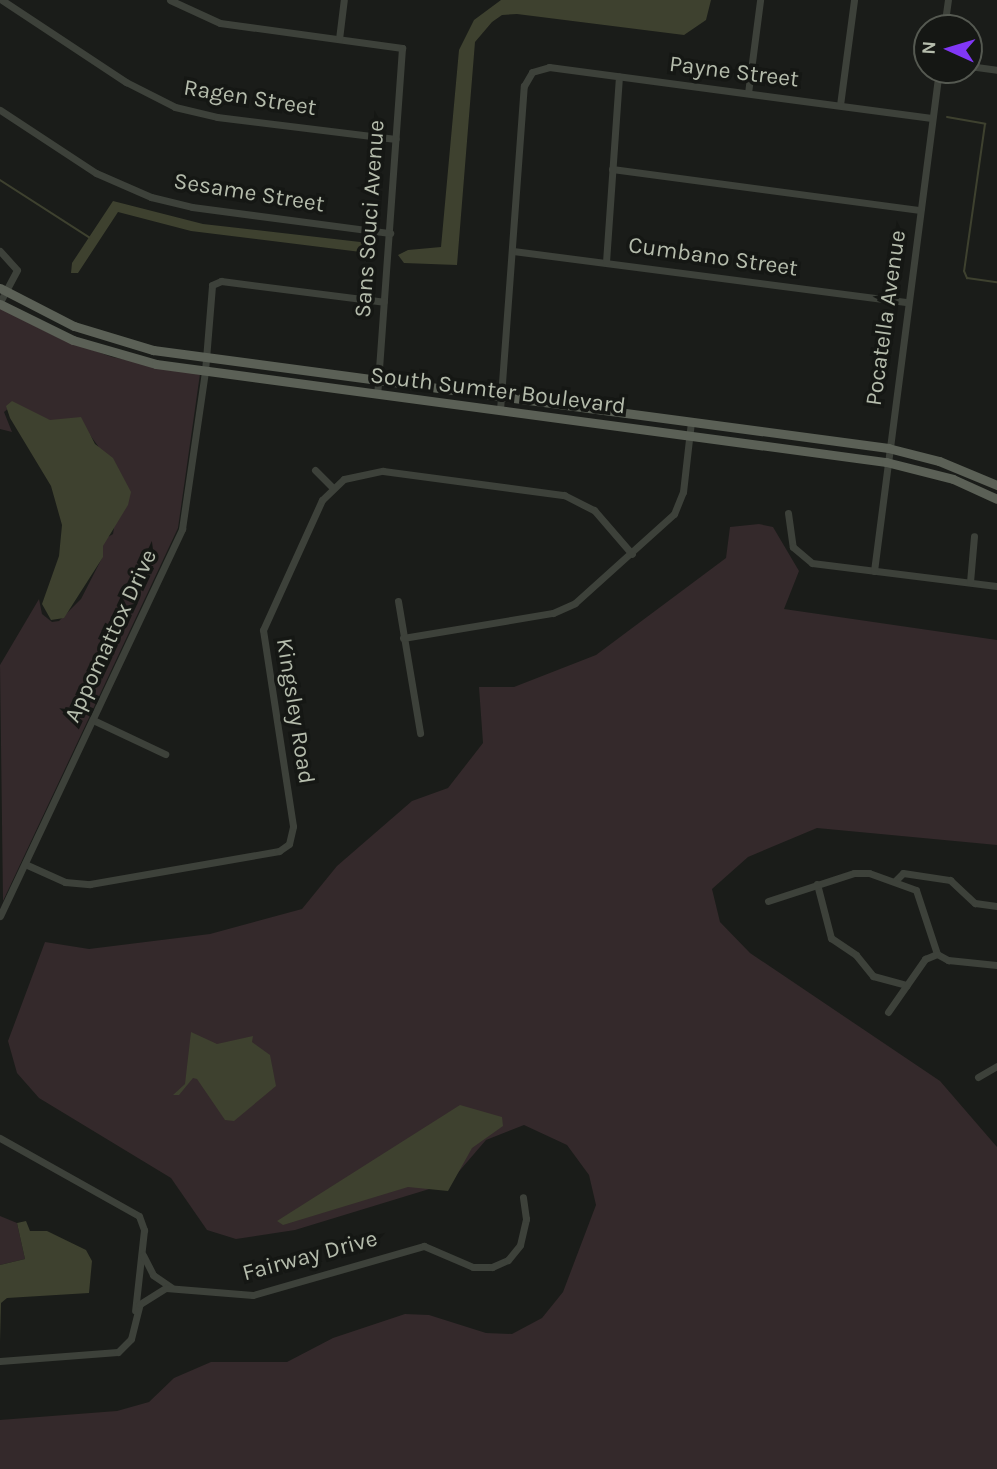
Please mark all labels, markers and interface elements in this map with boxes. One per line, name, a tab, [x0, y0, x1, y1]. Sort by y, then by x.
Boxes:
north arrow	[913, 14, 983, 84]
text: N	[918, 40, 940, 55]
street label: Payne Street	[668, 50, 800, 94]
street label: Ragen Street	[182, 74, 318, 122]
street label: Sans Souci Avenue	[349, 119, 391, 319]
street label: Sesame Street	[172, 167, 326, 219]
street label: Pocatella Avenue	[860, 228, 912, 408]
street label: Cumbano Street	[626, 231, 800, 283]
street label: South Sumter Boulevard	[369, 362, 627, 420]
street label: Appomattox Drive	[59, 545, 163, 727]
street label: Kingsley Road	[270, 636, 320, 786]
street label: Fairway Drive	[240, 1225, 380, 1287]

